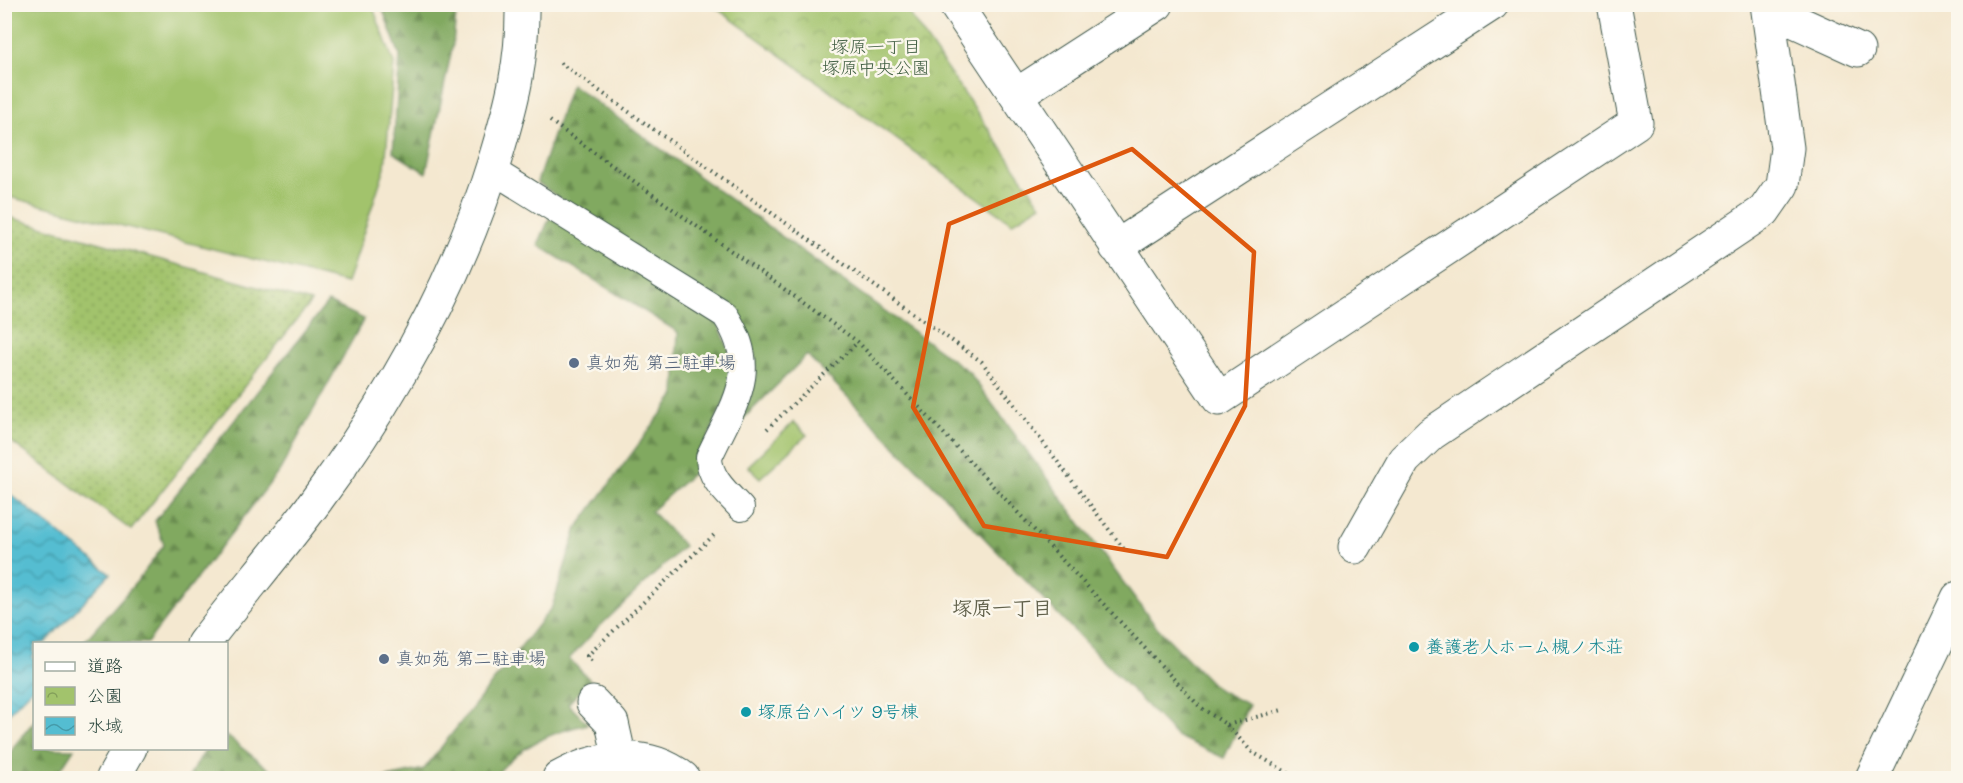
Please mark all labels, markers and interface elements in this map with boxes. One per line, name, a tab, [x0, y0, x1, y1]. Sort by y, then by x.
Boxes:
park label: 塚原一丁目 塚原中央公園	[822, 34, 930, 79]
place label: 真如苑 第三駐車場	[586, 350, 736, 374]
marker: 真如苑 第三駐車場	[567, 356, 581, 370]
district label: 塚原一丁目	[952, 594, 1052, 620]
place label: 養護老人ホーム槻ノ木荘	[1426, 634, 1623, 658]
marker: 養護老人ホーム槻ノ木荘	[1407, 640, 1421, 654]
legend	[33, 642, 228, 750]
place label: 真如苑 第二駐車場	[396, 646, 546, 670]
marker: 真如苑 第二駐車場	[377, 652, 391, 666]
text: 道路	[87, 653, 123, 677]
text: 公園	[87, 683, 123, 707]
place label: 塚原台ハイツ 9号棟	[758, 699, 918, 723]
marker: 塚原台ハイツ 9号棟	[739, 705, 753, 719]
text: 水域	[87, 713, 123, 737]

